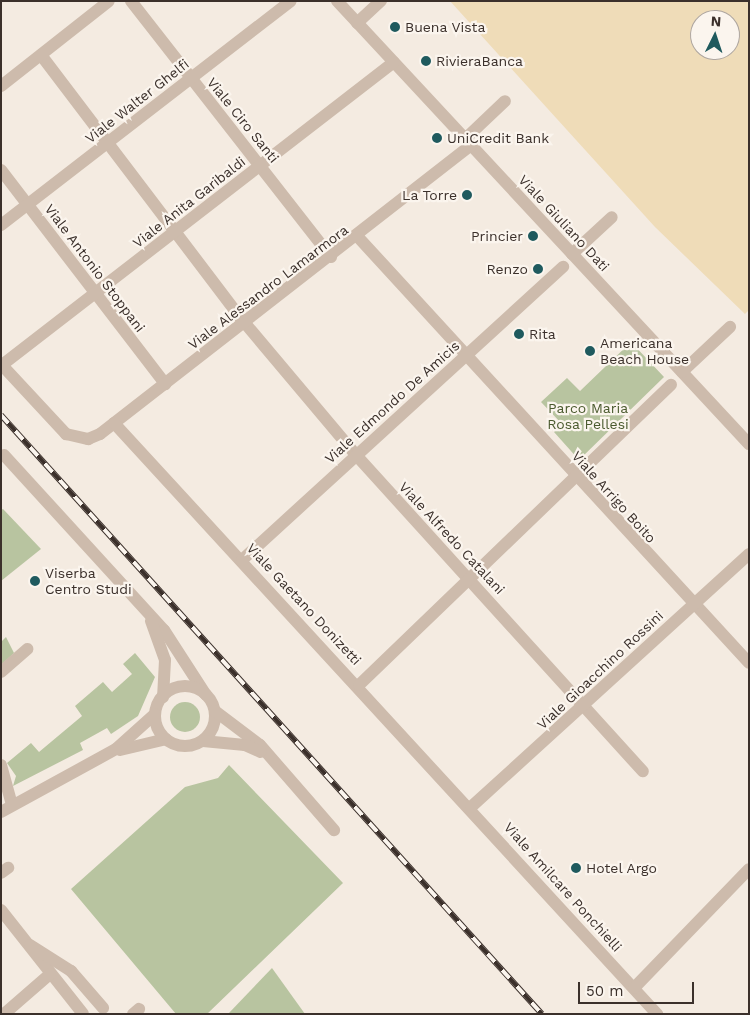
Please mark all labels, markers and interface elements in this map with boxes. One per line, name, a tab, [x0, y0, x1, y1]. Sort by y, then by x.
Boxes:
north arrow	[690, 10, 740, 60]
text: N	[710, 13, 722, 29]
place label: Buena Vista	[405, 19, 486, 35]
marker: Buena Vista	[389, 21, 401, 33]
place label: RivieraBanca	[436, 53, 523, 69]
street label: Viale Walter Ghelfi	[82, 55, 192, 147]
marker: RivieraBanca	[420, 55, 432, 67]
street label: Viale Ciro Santi	[204, 74, 282, 166]
place label: UniCredit Bank	[447, 130, 549, 146]
marker: UniCredit Bank	[431, 132, 443, 144]
street label: Viale Anita Garibaldi	[129, 153, 249, 251]
street label: Viale Giuliano Dati	[515, 171, 613, 275]
place label: La Torre	[401, 187, 457, 203]
marker: La Torre	[461, 189, 473, 201]
street label: Viale Antonio Stoppani	[41, 200, 149, 336]
street label: Viale Alessandro Lamarmora	[184, 221, 352, 353]
place label: Princier	[471, 228, 523, 244]
marker: Princier	[527, 230, 539, 242]
place label: Renzo	[486, 261, 528, 277]
marker: Renzo	[532, 263, 544, 275]
place label: Rita	[529, 326, 556, 342]
marker: Rita	[513, 328, 525, 340]
place label: Americana Beach House	[600, 335, 689, 368]
street label: Viale Edmondo De Amicis	[321, 337, 463, 467]
marker: Americana Beach House	[584, 345, 596, 357]
park label: Parco Maria Rosa Pellesi	[547, 400, 629, 432]
street label: Viale Arrigo Boito	[568, 447, 660, 547]
street label: Viale Alfredo Catalani	[395, 478, 509, 598]
street label: Viale Gaetano Donizetti	[243, 540, 365, 668]
place label: Viserba Centro Studi	[45, 565, 132, 598]
marker: Viserba Centro Studi	[29, 575, 41, 587]
street label: Viale Gioacchino Rossini	[533, 607, 667, 733]
street label: Viale Amilcare Ponchielli	[500, 819, 626, 955]
place label: Hotel Argo	[586, 860, 658, 876]
marker: Hotel Argo	[570, 862, 582, 874]
scale bar	[580, 972, 696, 1004]
text: 50 m	[586, 982, 623, 1000]

